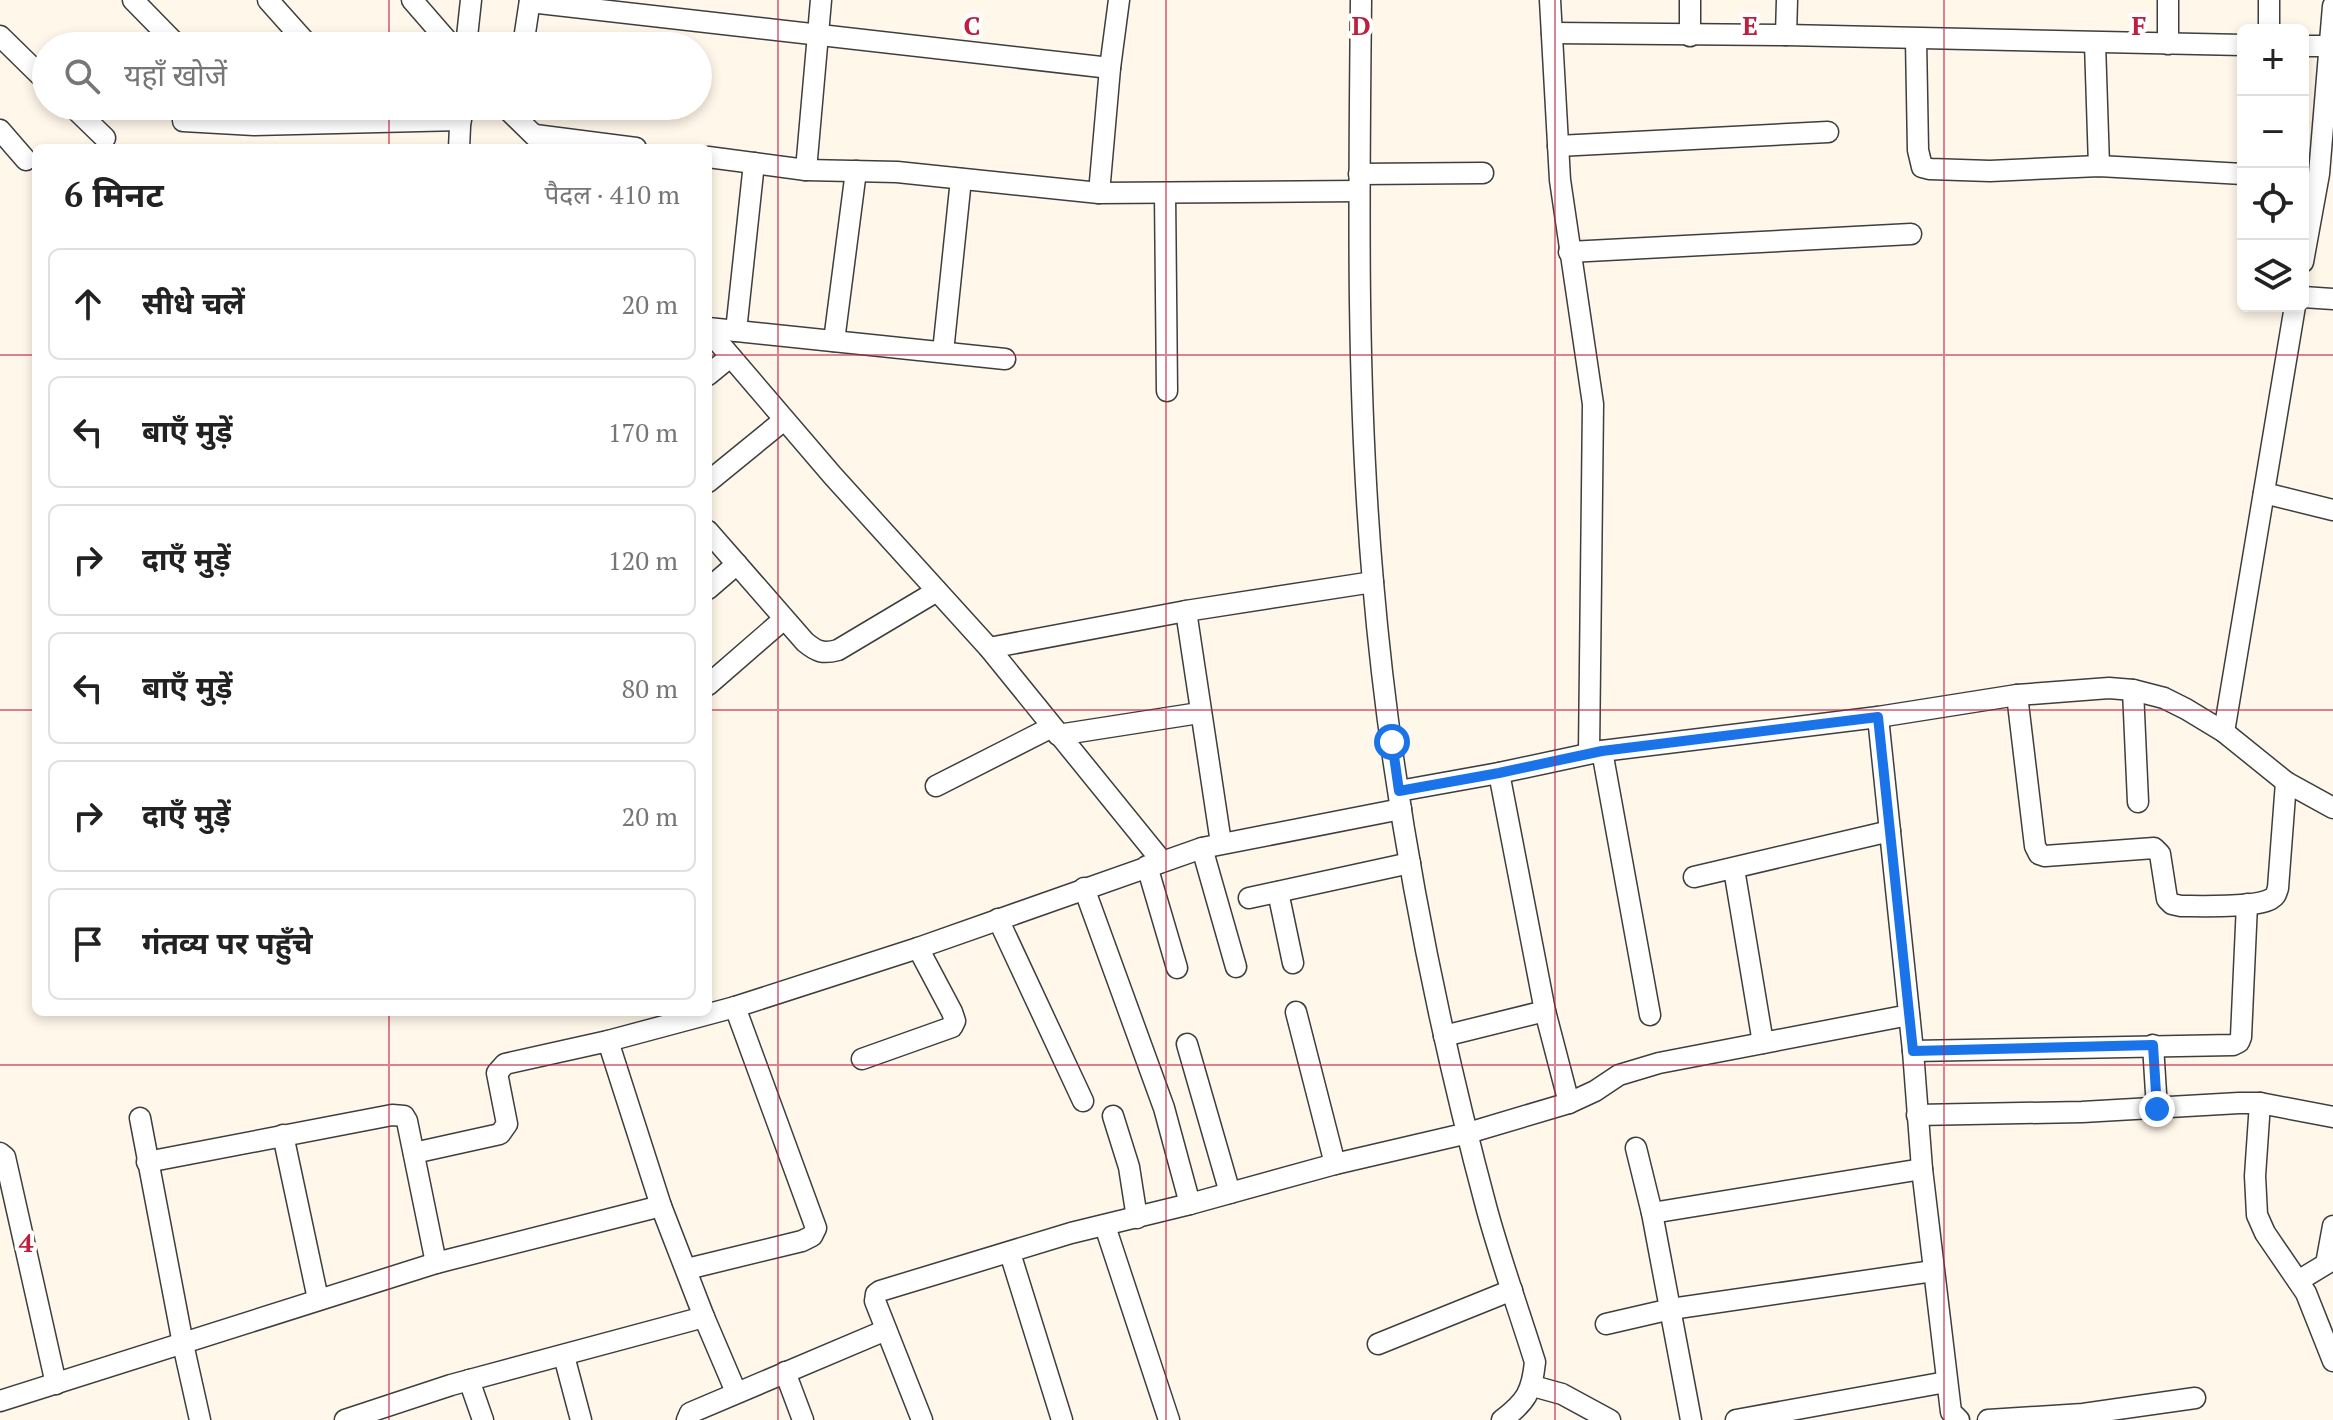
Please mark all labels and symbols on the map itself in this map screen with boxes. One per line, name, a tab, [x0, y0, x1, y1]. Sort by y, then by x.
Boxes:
text: C	[964, 8, 980, 42]
text: D	[1351, 8, 1371, 42]
text: E	[1742, 8, 1758, 42]
text: F	[2132, 8, 2147, 42]
route start	[1374, 724, 1410, 760]
route end	[2139, 1091, 2175, 1127]
text: 4	[19, 1225, 34, 1259]

